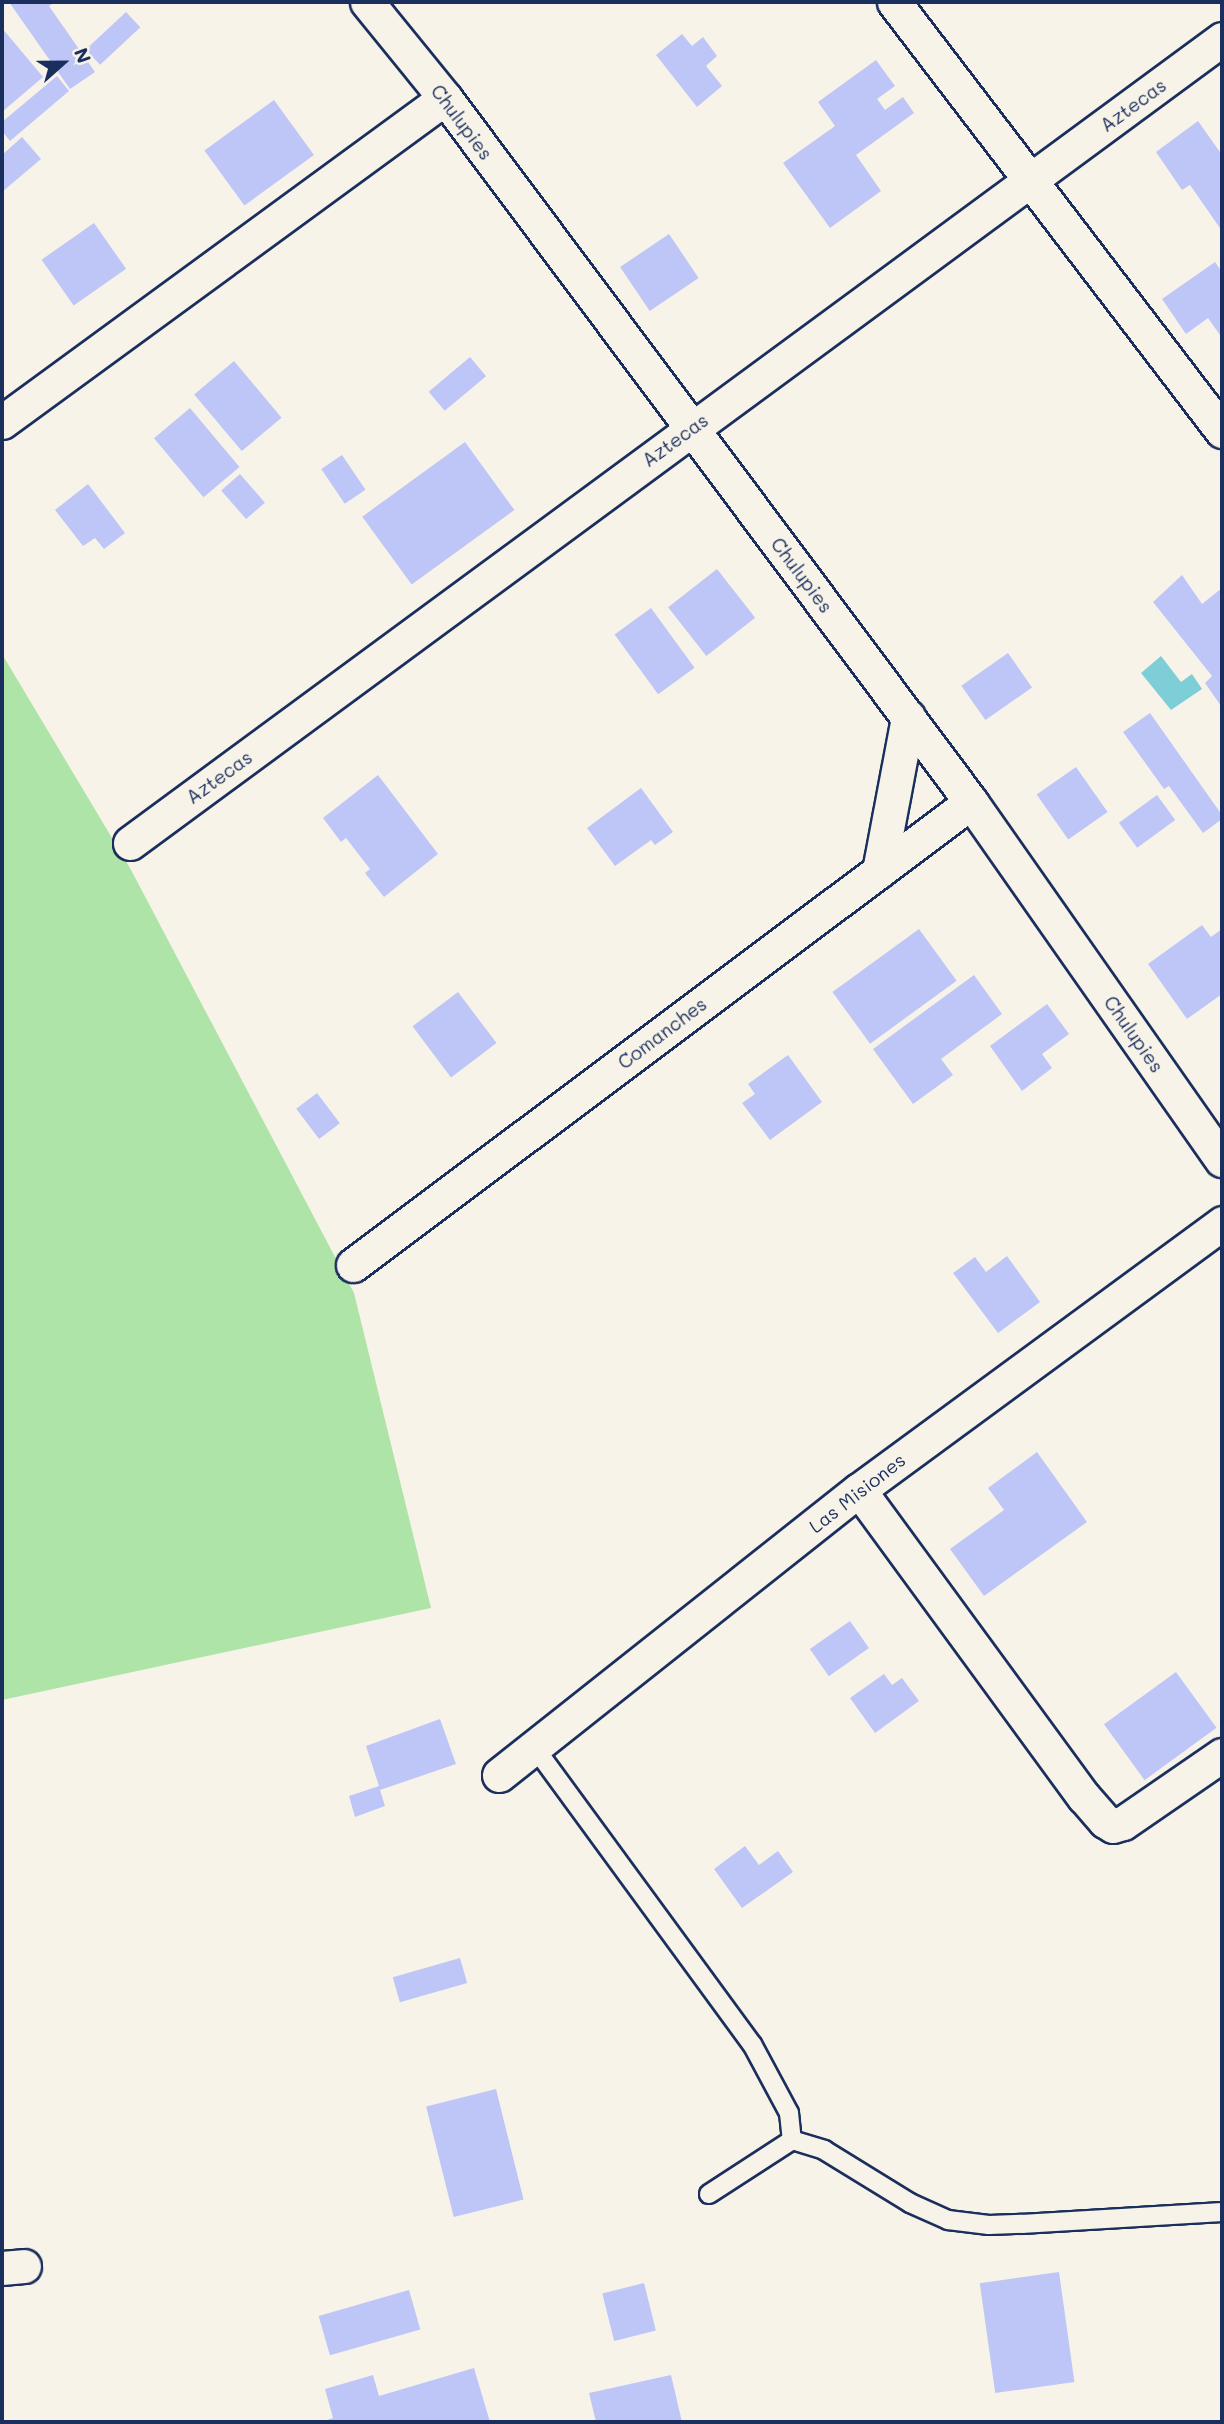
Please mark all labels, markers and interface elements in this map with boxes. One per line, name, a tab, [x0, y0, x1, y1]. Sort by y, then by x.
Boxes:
north arrow	[28, 28, 98, 98]
text: N	[69, 44, 97, 66]
street label: Aztecas	[1096, 73, 1170, 137]
street label: Chulupies	[426, 80, 498, 164]
street label: Aztecas	[638, 408, 712, 472]
street label: Chulupies	[766, 533, 838, 617]
street label: Aztecas	[182, 745, 256, 809]
street label: Chulupies	[1099, 991, 1169, 1077]
street label: Comanches	[613, 992, 711, 1074]
street label: Las Misiones	[804, 1448, 910, 1538]

